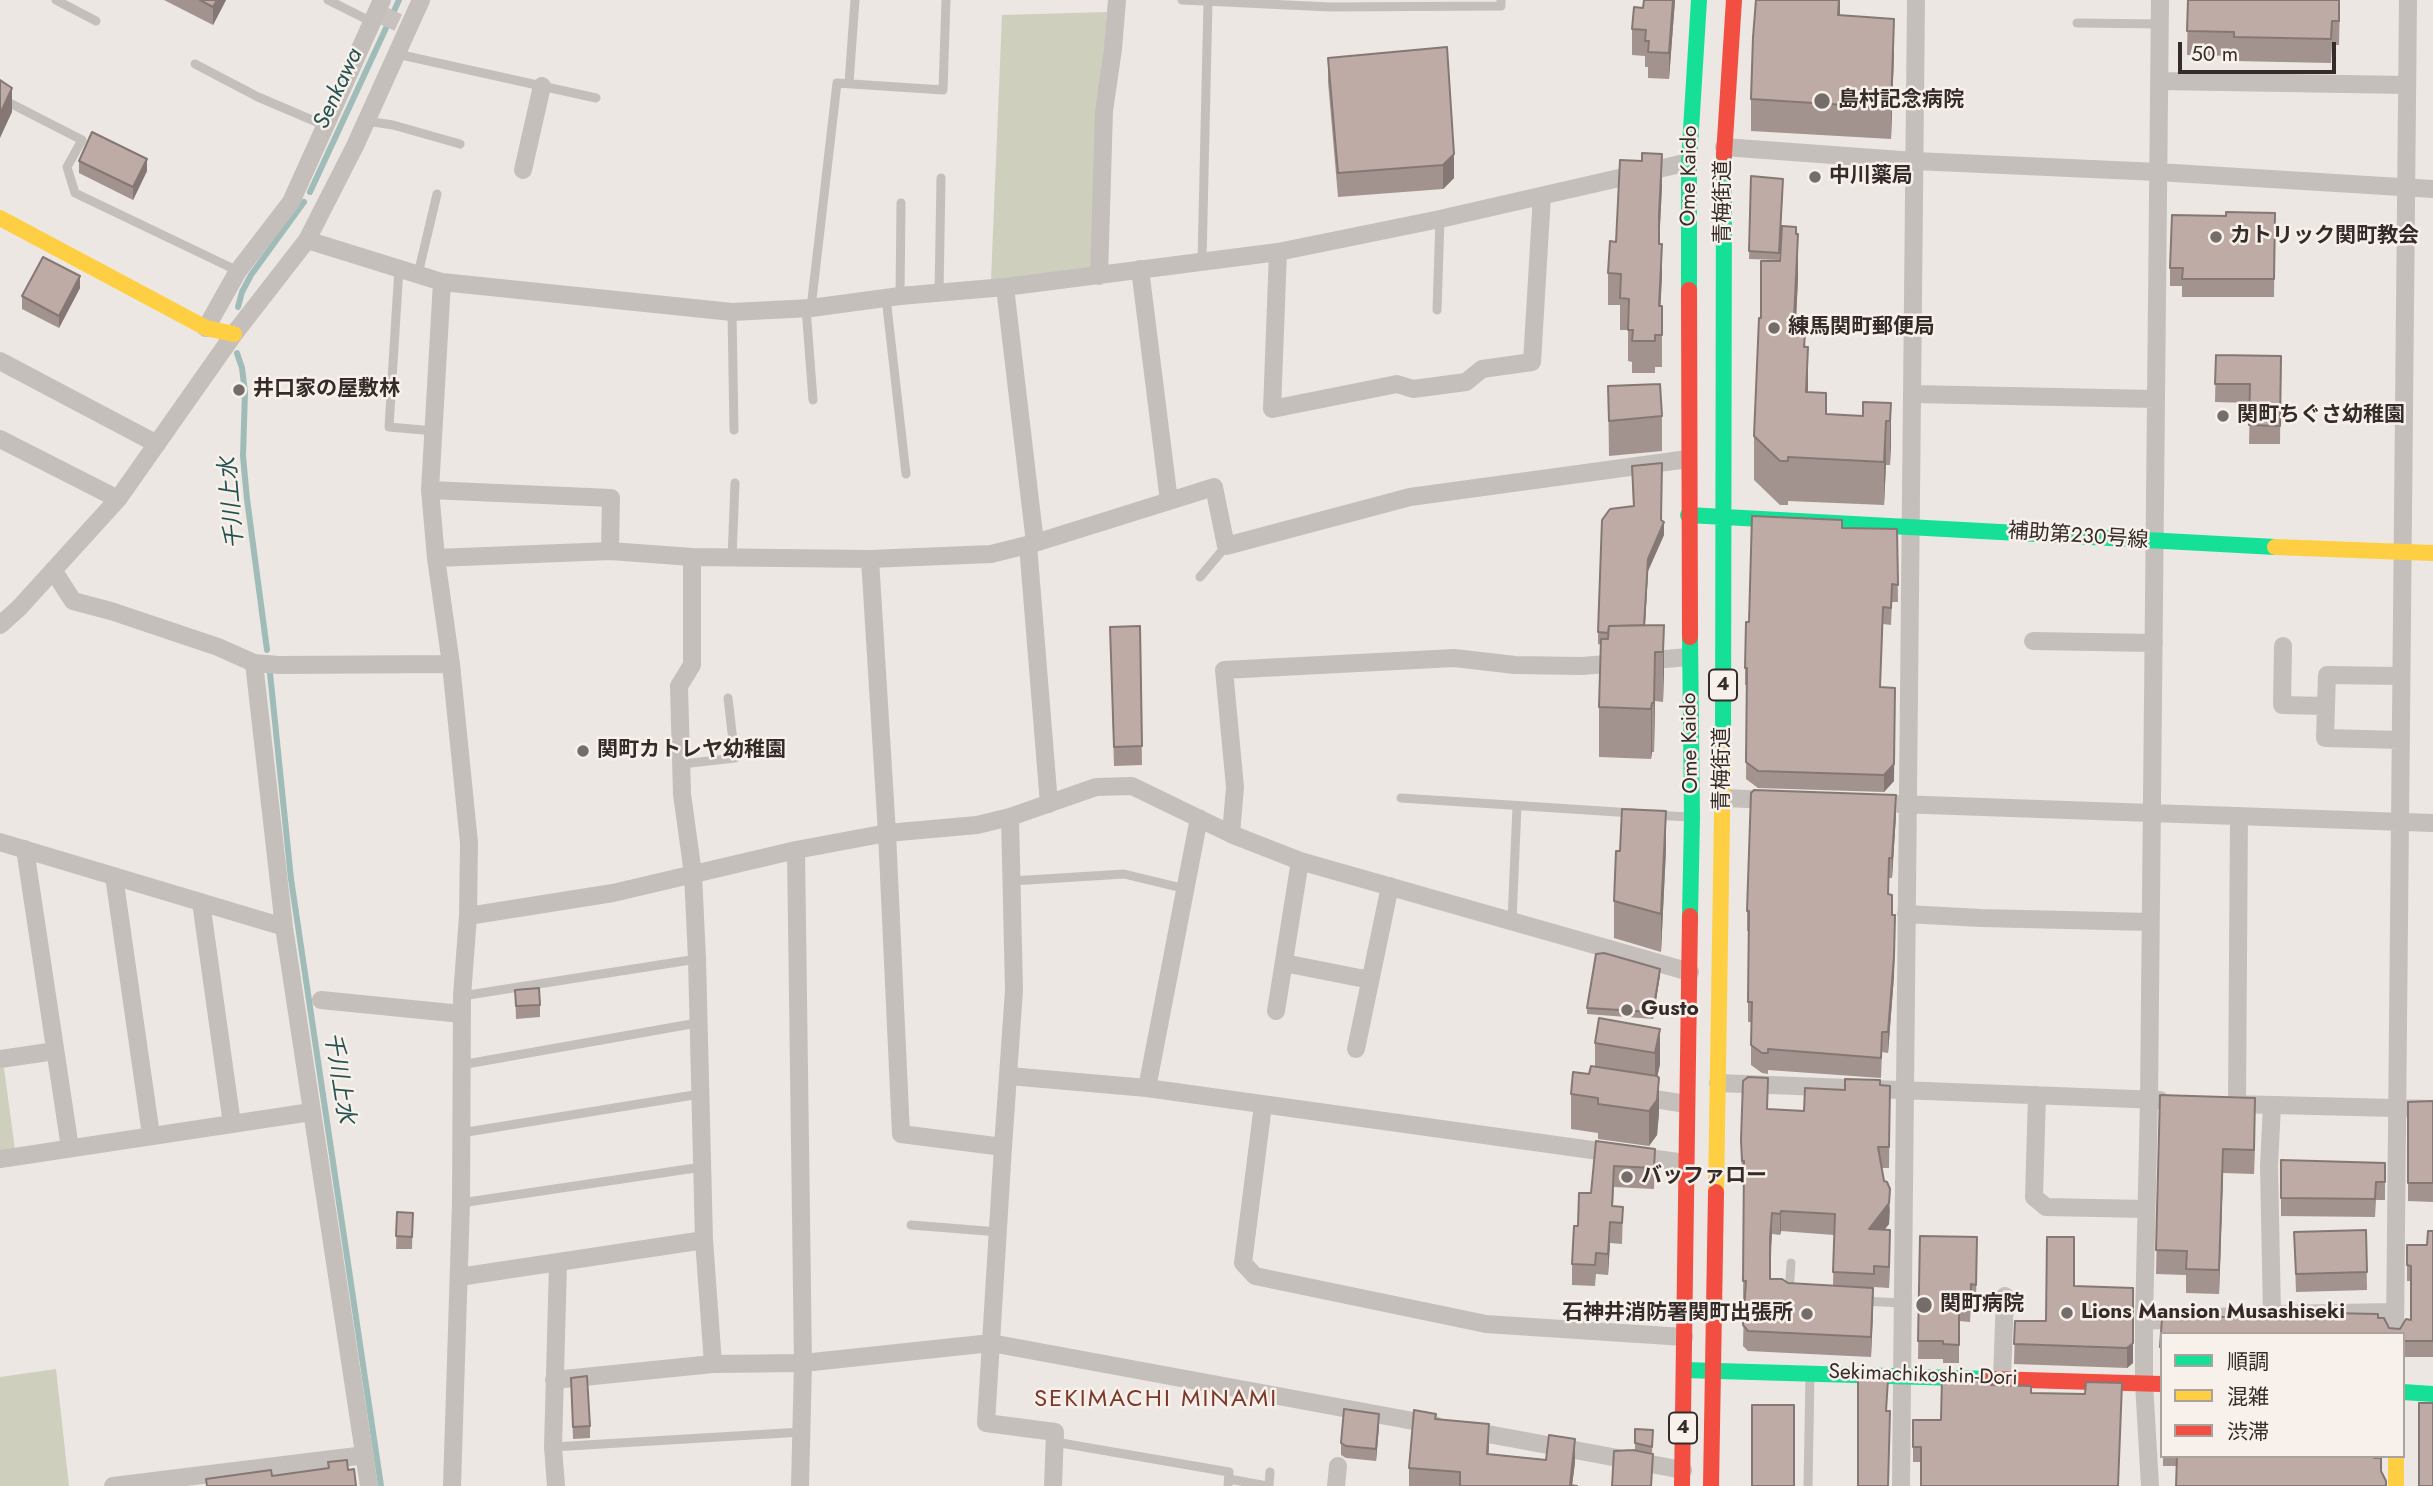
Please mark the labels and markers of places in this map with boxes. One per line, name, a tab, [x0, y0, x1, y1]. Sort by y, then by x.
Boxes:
place label: 島村記念病院	[1838, 88, 1964, 114]
marker: 島村記念病院	[1812, 91, 1832, 111]
place label: 中川薬局	[1829, 164, 1913, 190]
marker: 中川薬局	[1807, 169, 1823, 185]
place label: カトリック関町教会	[2230, 224, 2419, 250]
marker: カトリック関町教会	[2208, 229, 2224, 245]
place label: 練馬関町郵便局	[1788, 315, 1935, 341]
marker: 練馬関町郵便局	[1766, 320, 1782, 336]
place label: 井口家の屋敷林	[253, 377, 400, 403]
marker: 井口家の屋敷林	[231, 382, 247, 398]
place label: 関町ちぐさ幼稚園	[2237, 403, 2405, 429]
marker: 関町ちぐさ幼稚園	[2215, 408, 2231, 424]
place label: 関町カトレヤ幼稚園	[597, 738, 786, 764]
marker: 関町カトレヤ幼稚園	[575, 743, 591, 759]
place label: Gusto	[1641, 997, 1699, 1023]
marker: Gusto	[1619, 1002, 1635, 1018]
place label: バッファロー	[1641, 1164, 1767, 1190]
marker: バッファロー	[1619, 1169, 1635, 1185]
place label: 関町病院	[1940, 1292, 2024, 1318]
marker: 関町病院	[1914, 1295, 1934, 1315]
place label: Lions Mansion Musashiseki	[2081, 1300, 2345, 1326]
place label: 石神井消防署関町出張所	[1562, 1301, 1793, 1327]
marker: Lions Mansion Musashiseki	[2059, 1305, 2075, 1321]
marker: 石神井消防署関町出張所	[1799, 1306, 1815, 1322]

